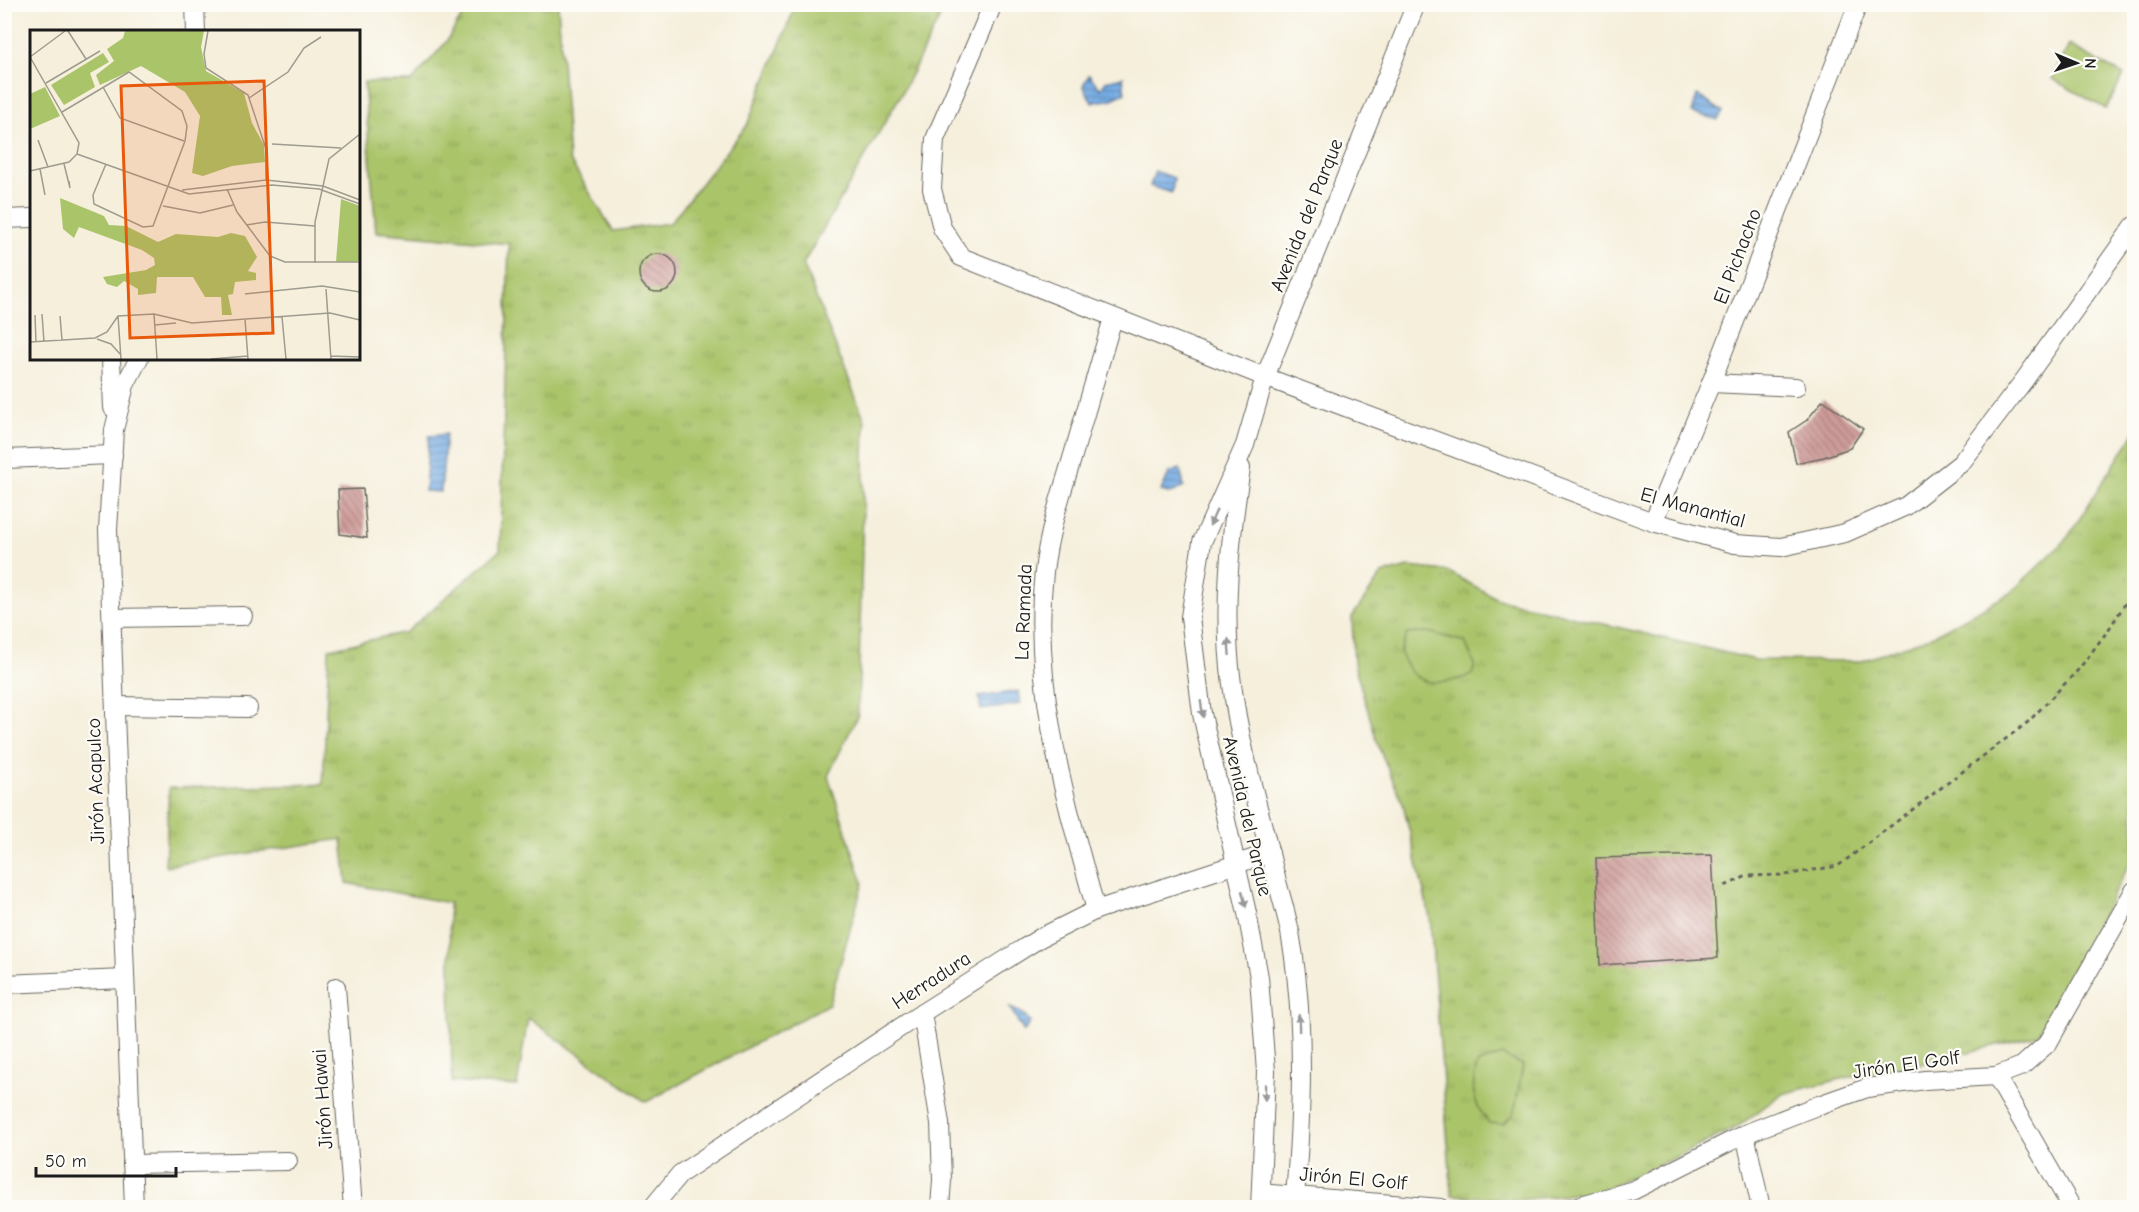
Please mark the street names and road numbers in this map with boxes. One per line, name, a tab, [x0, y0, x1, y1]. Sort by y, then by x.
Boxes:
street label: Avenida del Parque	[1265, 135, 1348, 295]
street label: El Pichacho	[1709, 205, 1766, 307]
street label: El Manantial	[1638, 482, 1748, 533]
street label: La Ramada	[1010, 563, 1037, 661]
street label: Jirón Acapulco	[82, 717, 109, 845]
street label: Avenida del Parque	[1218, 734, 1277, 898]
street label: Herradura	[888, 947, 975, 1014]
street label: Jirón El Golf	[1851, 1045, 1962, 1083]
street label: Jirón Hawai	[308, 1048, 337, 1150]
street label: Jirón El Golf	[1298, 1162, 1409, 1195]

